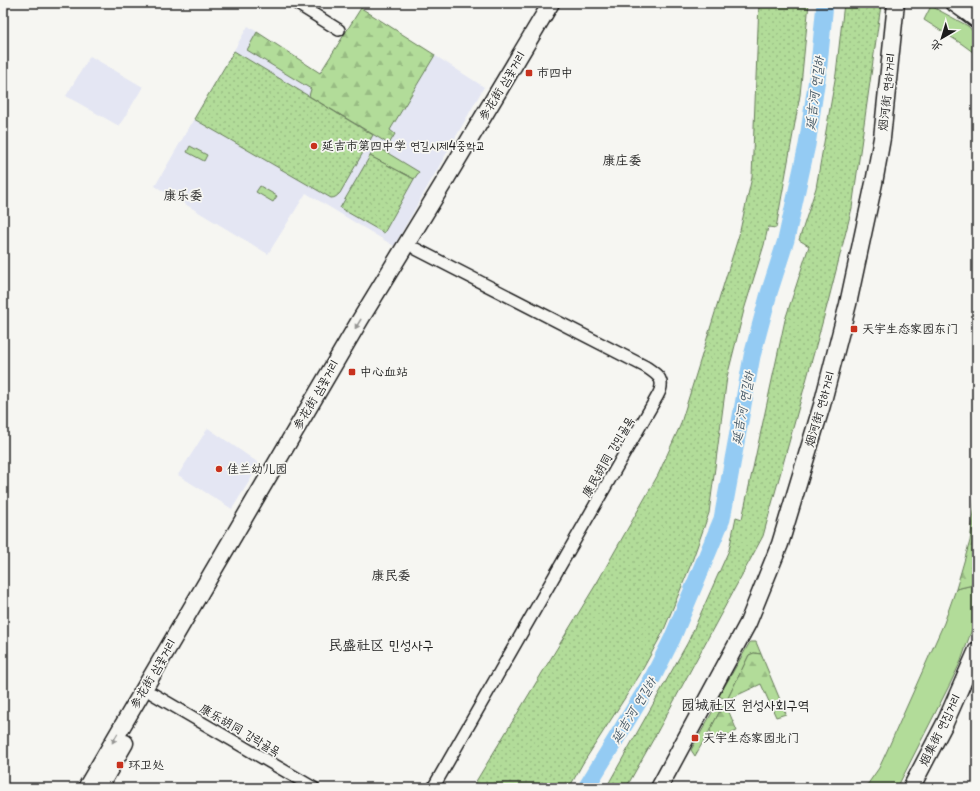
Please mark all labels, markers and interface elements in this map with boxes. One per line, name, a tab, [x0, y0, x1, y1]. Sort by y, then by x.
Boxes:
north arrow	[922, 18, 962, 58]
text: 北	[926, 36, 945, 56]
street label: 参花街 삼꽃거리	[473, 47, 529, 124]
street label: 烟河街 연하거리	[873, 52, 899, 132]
water label: 延吉河 연길하	[800, 53, 828, 131]
place label: 市四中	[537, 63, 573, 81]
marker: 市四中	[524, 68, 534, 78]
place label: 延吉市第四中学 연길시제4중학교	[322, 136, 485, 154]
marker: 延吉市第四中学 연길시제4중학교	[309, 141, 319, 151]
district label: 康庄委	[602, 150, 642, 169]
district label: 康乐委	[163, 185, 203, 204]
one-way arrow	[354, 319, 361, 330]
place label: 天宇生态家园东门	[862, 319, 958, 337]
marker: 天宇生态家园东门	[849, 324, 859, 334]
street label: 参花街 삼꽃거리	[288, 356, 343, 433]
place label: 中心血站	[360, 362, 408, 380]
marker: 中心血站	[347, 367, 357, 377]
water label: 延吉河 연길하	[726, 368, 758, 446]
street label: 烟河街 연하거리	[800, 368, 839, 449]
street label: 康民胡同 강민골목	[577, 413, 638, 500]
place label: 佳兰幼儿园	[227, 459, 287, 477]
marker: 佳兰幼儿园	[214, 464, 224, 474]
district label: 康民委	[371, 565, 411, 584]
district label: 民盛社区 민성사구	[328, 634, 434, 655]
street label: 参花街 삼꽃거리	[125, 635, 180, 712]
water label: 延吉河 연길하	[605, 672, 661, 747]
street label: 烟集街 연집거리	[914, 690, 964, 769]
district label: 园城社区 원성사회구역	[681, 694, 809, 715]
street label: 康乐胡同 강락골목	[197, 699, 284, 760]
place label: 天宇生态家园北门	[703, 728, 799, 746]
one-way arrow	[111, 733, 118, 744]
marker: 天宇生态家园北门	[690, 733, 700, 743]
place label: 环卫处	[128, 755, 164, 773]
marker: 环卫处	[115, 760, 125, 770]

